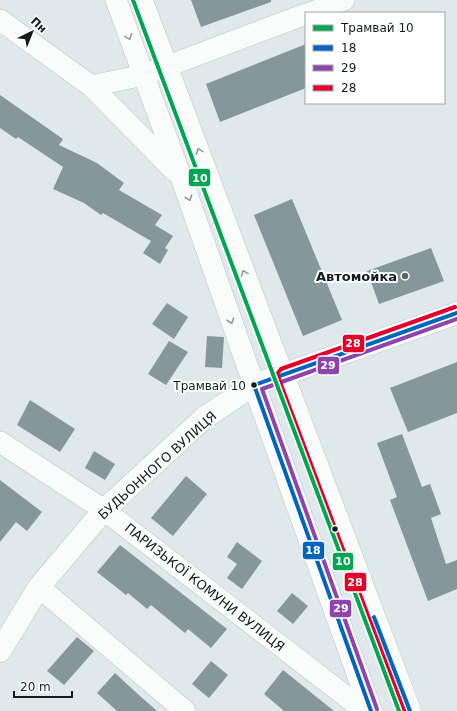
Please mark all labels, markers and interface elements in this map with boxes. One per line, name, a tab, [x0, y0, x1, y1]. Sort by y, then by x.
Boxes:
north arrow	[12, 12, 52, 52]
legend	[305, 12, 445, 104]
text: Пн	[28, 15, 49, 36]
text: Трамвай 10	[340, 21, 414, 35]
one-way arrow	[125, 33, 133, 40]
text: 18	[341, 41, 356, 55]
text: 29	[341, 61, 356, 75]
text: 28	[341, 81, 356, 95]
one-way arrow	[195, 148, 203, 155]
line badge: 10	[188, 168, 211, 187]
text: 10	[192, 172, 208, 185]
one-way arrow	[184, 194, 192, 201]
one-way arrow	[241, 269, 249, 276]
place label: Автомойка	[316, 269, 397, 284]
marker: Автомойка	[400, 271, 410, 281]
one-way arrow	[227, 317, 235, 324]
line badge: 28	[342, 334, 365, 353]
text: 28	[345, 337, 361, 350]
line badge: 29	[317, 356, 340, 375]
text: 29	[320, 359, 336, 372]
place label: Трамвай 10	[172, 379, 246, 393]
marker: Трамвай 10	[249, 380, 259, 390]
street label: БУДЬОННОГО ВУЛИЦЯ	[95, 408, 219, 522]
street label: ПАРИЗЬКОЇ КОМУНИ ВУЛИЦЯ	[122, 520, 288, 654]
unlabelled marker	[330, 524, 340, 534]
line badge: 18	[302, 541, 325, 560]
text: 18	[305, 544, 321, 557]
line badge: 10	[332, 552, 354, 571]
text: 10	[335, 555, 351, 568]
line badge: 28	[344, 572, 367, 592]
text: 28	[347, 576, 363, 589]
line badge: 29	[329, 599, 352, 618]
text: 29	[333, 602, 349, 615]
scale bar	[14, 673, 72, 699]
text: 20 m	[20, 680, 51, 694]

